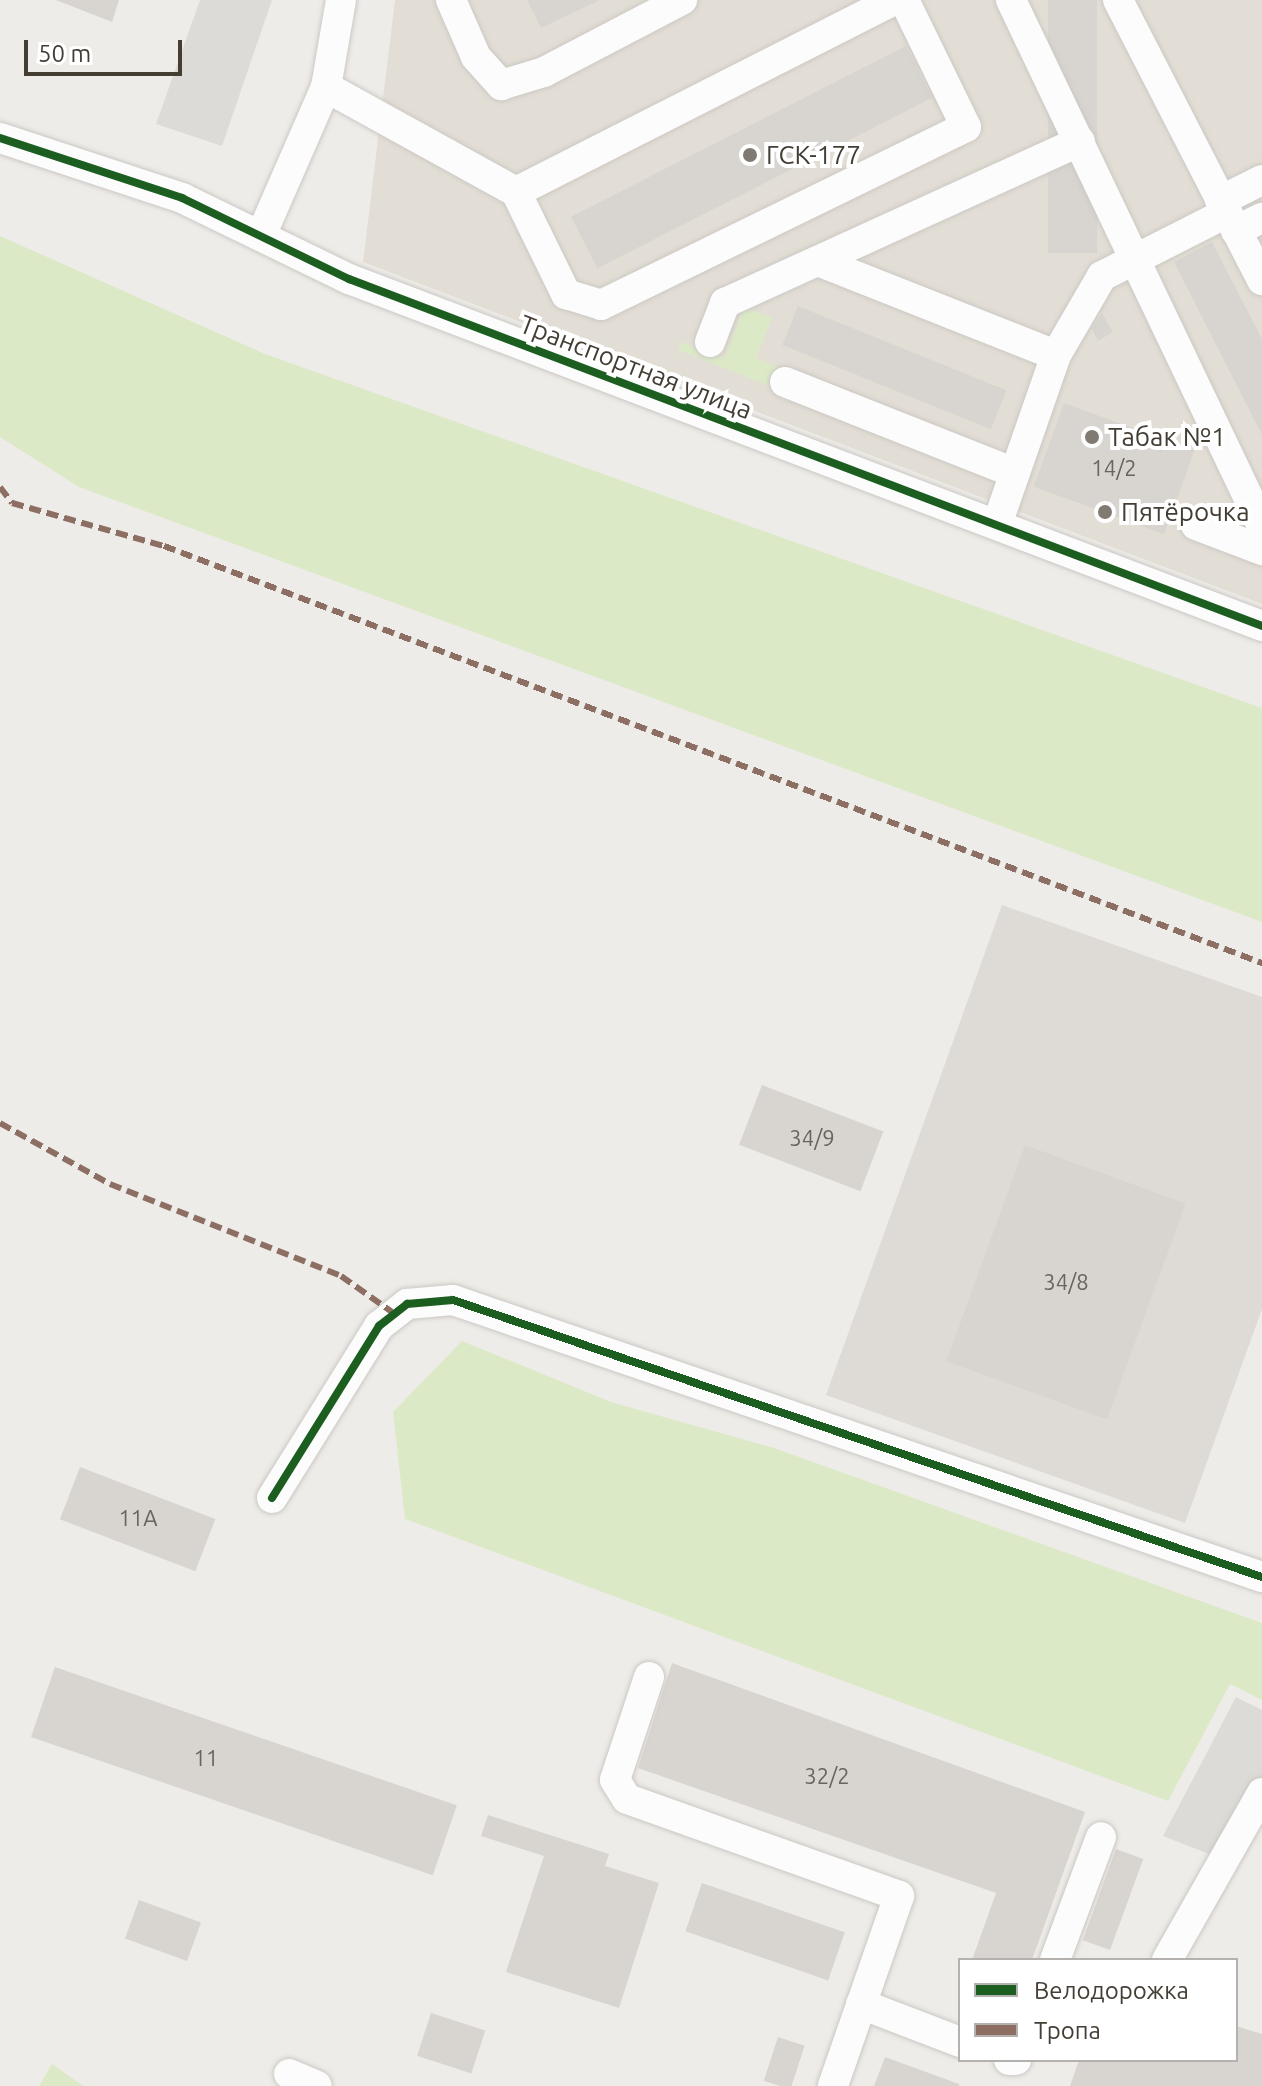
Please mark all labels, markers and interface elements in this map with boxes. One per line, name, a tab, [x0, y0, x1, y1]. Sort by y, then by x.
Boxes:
scale bar	[28, 24, 186, 74]
text: 50 m	[38, 40, 91, 67]
place label: ГСК-177	[766, 139, 861, 171]
marker: ГСК-177	[741, 146, 759, 164]
street label: Транспортная улица	[516, 308, 756, 426]
place label: Табак №1	[1108, 421, 1226, 453]
marker: Табак №1	[1083, 428, 1101, 446]
house number: 14/2	[1091, 455, 1137, 481]
place label: Пятёрочка	[1121, 496, 1250, 528]
marker: Пятёрочка	[1096, 503, 1114, 521]
house number: 34/9	[789, 1125, 835, 1151]
house number: 34/8	[1043, 1269, 1089, 1295]
house number: 11А	[118, 1505, 158, 1531]
house number: 11	[194, 1745, 218, 1771]
house number: 32/2	[804, 1763, 850, 1789]
legend	[958, 1958, 1238, 2062]
text: Велодорожка	[1034, 1977, 1189, 2004]
text: Тропа	[1034, 2017, 1101, 2044]

